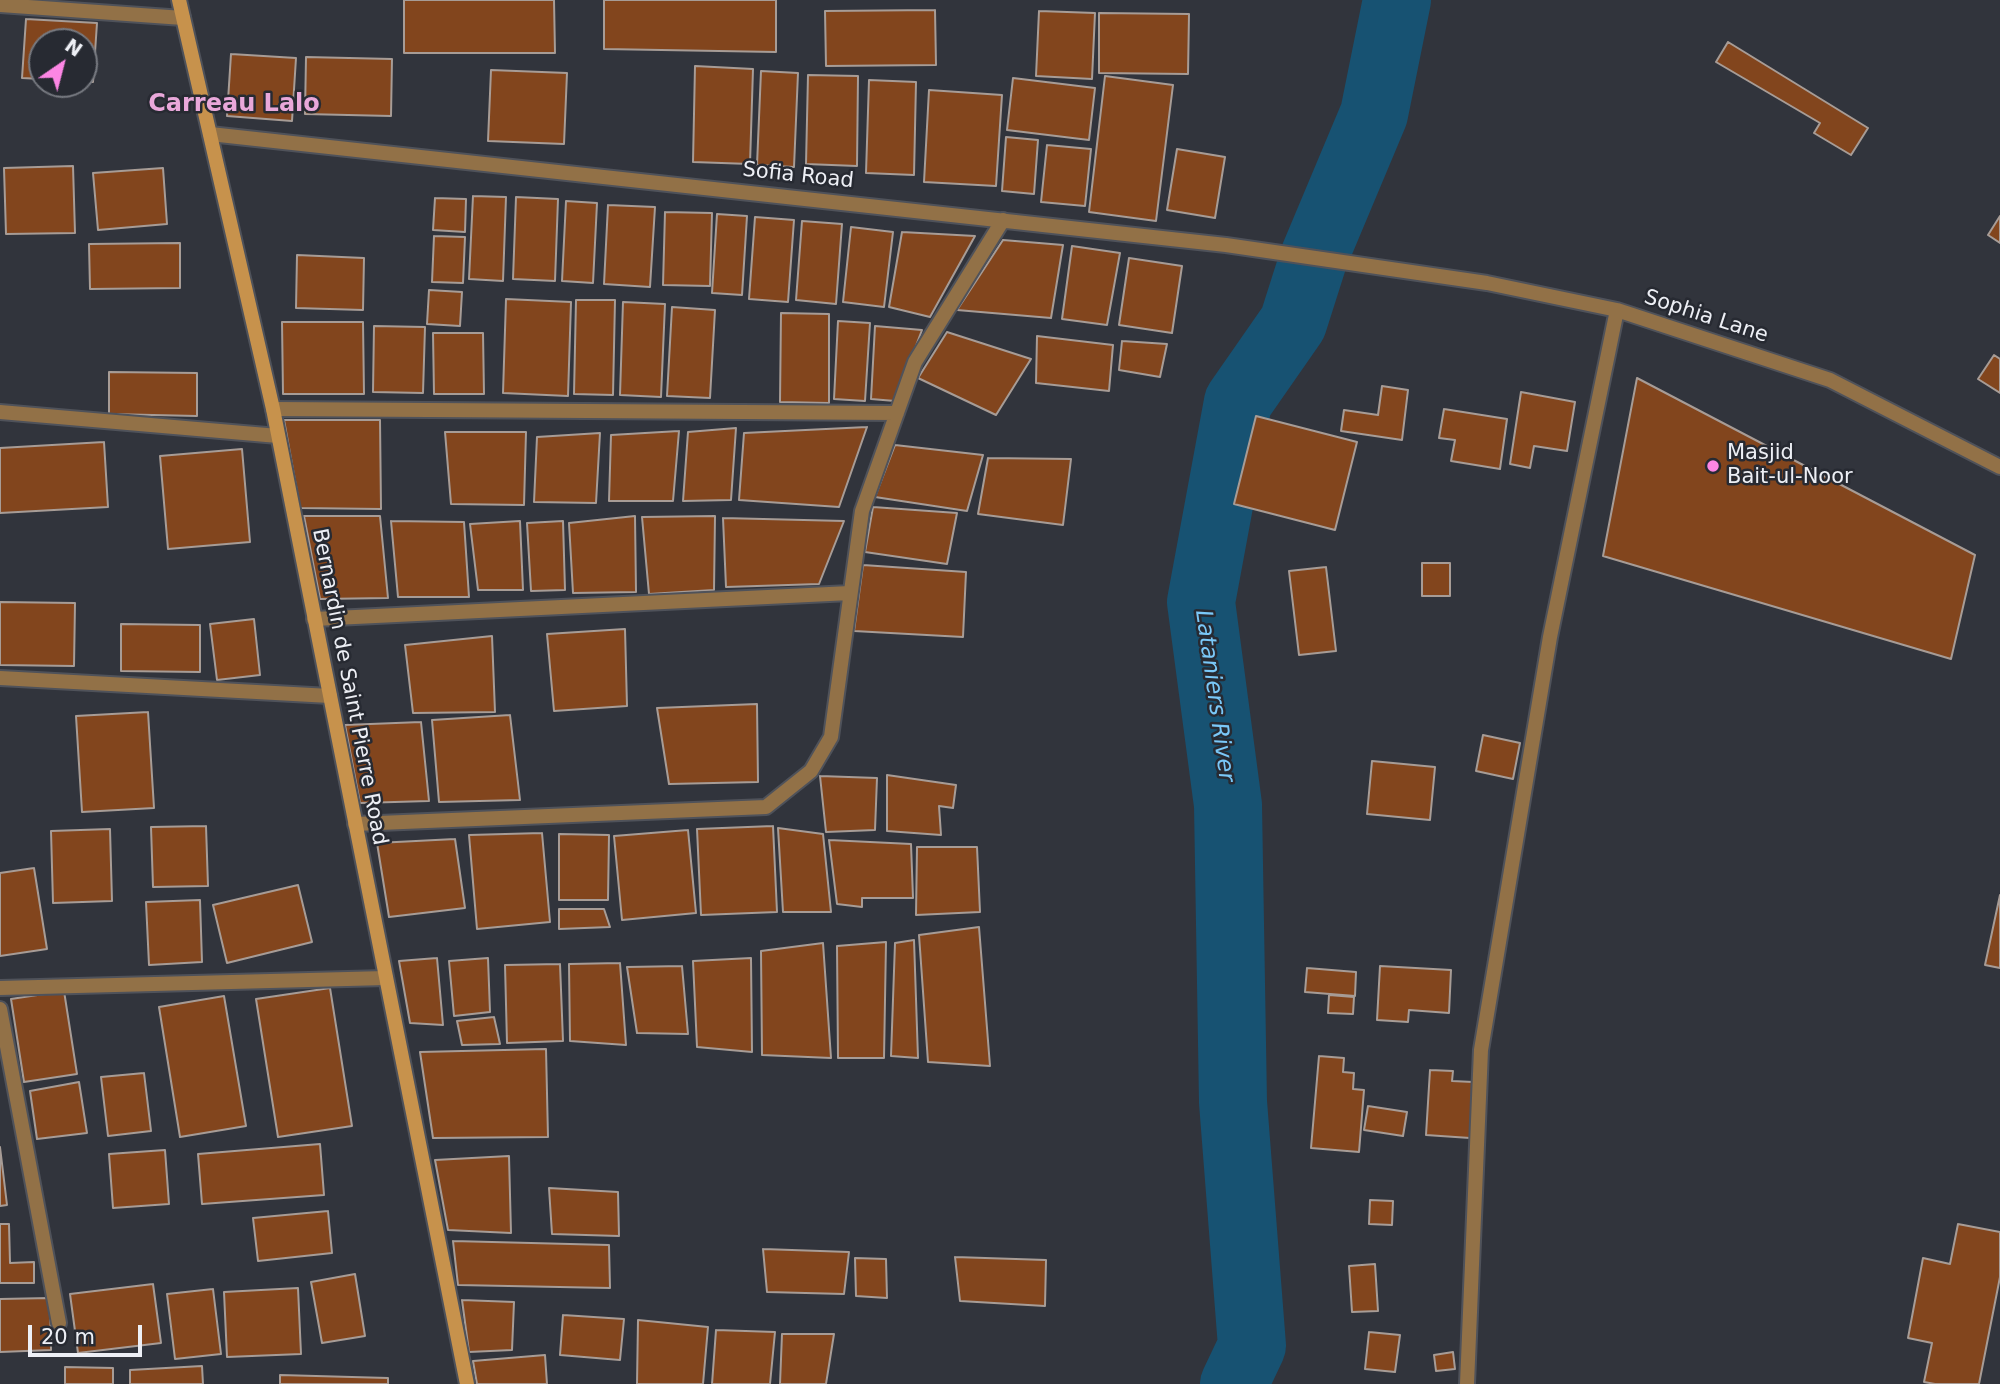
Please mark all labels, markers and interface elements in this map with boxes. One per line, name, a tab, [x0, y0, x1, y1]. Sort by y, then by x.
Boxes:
north arrow	[28, 28, 98, 98]
text: N	[61, 34, 87, 61]
district label: Carreau Lalo	[148, 91, 320, 119]
street label: Sofia Road	[741, 158, 855, 194]
street label: Sophia Lane	[1641, 285, 1771, 349]
place label: Masjid Bait-ul-Noor	[1727, 441, 1853, 491]
marker: Masjid Bait-ul-Noor	[1705, 458, 1721, 474]
street label: Bernardin de Saint Pierre Road	[306, 527, 392, 847]
water label: Lataniers River	[1188, 608, 1240, 784]
scale bar	[32, 1310, 145, 1354]
text: 20 m	[41, 1325, 95, 1349]

